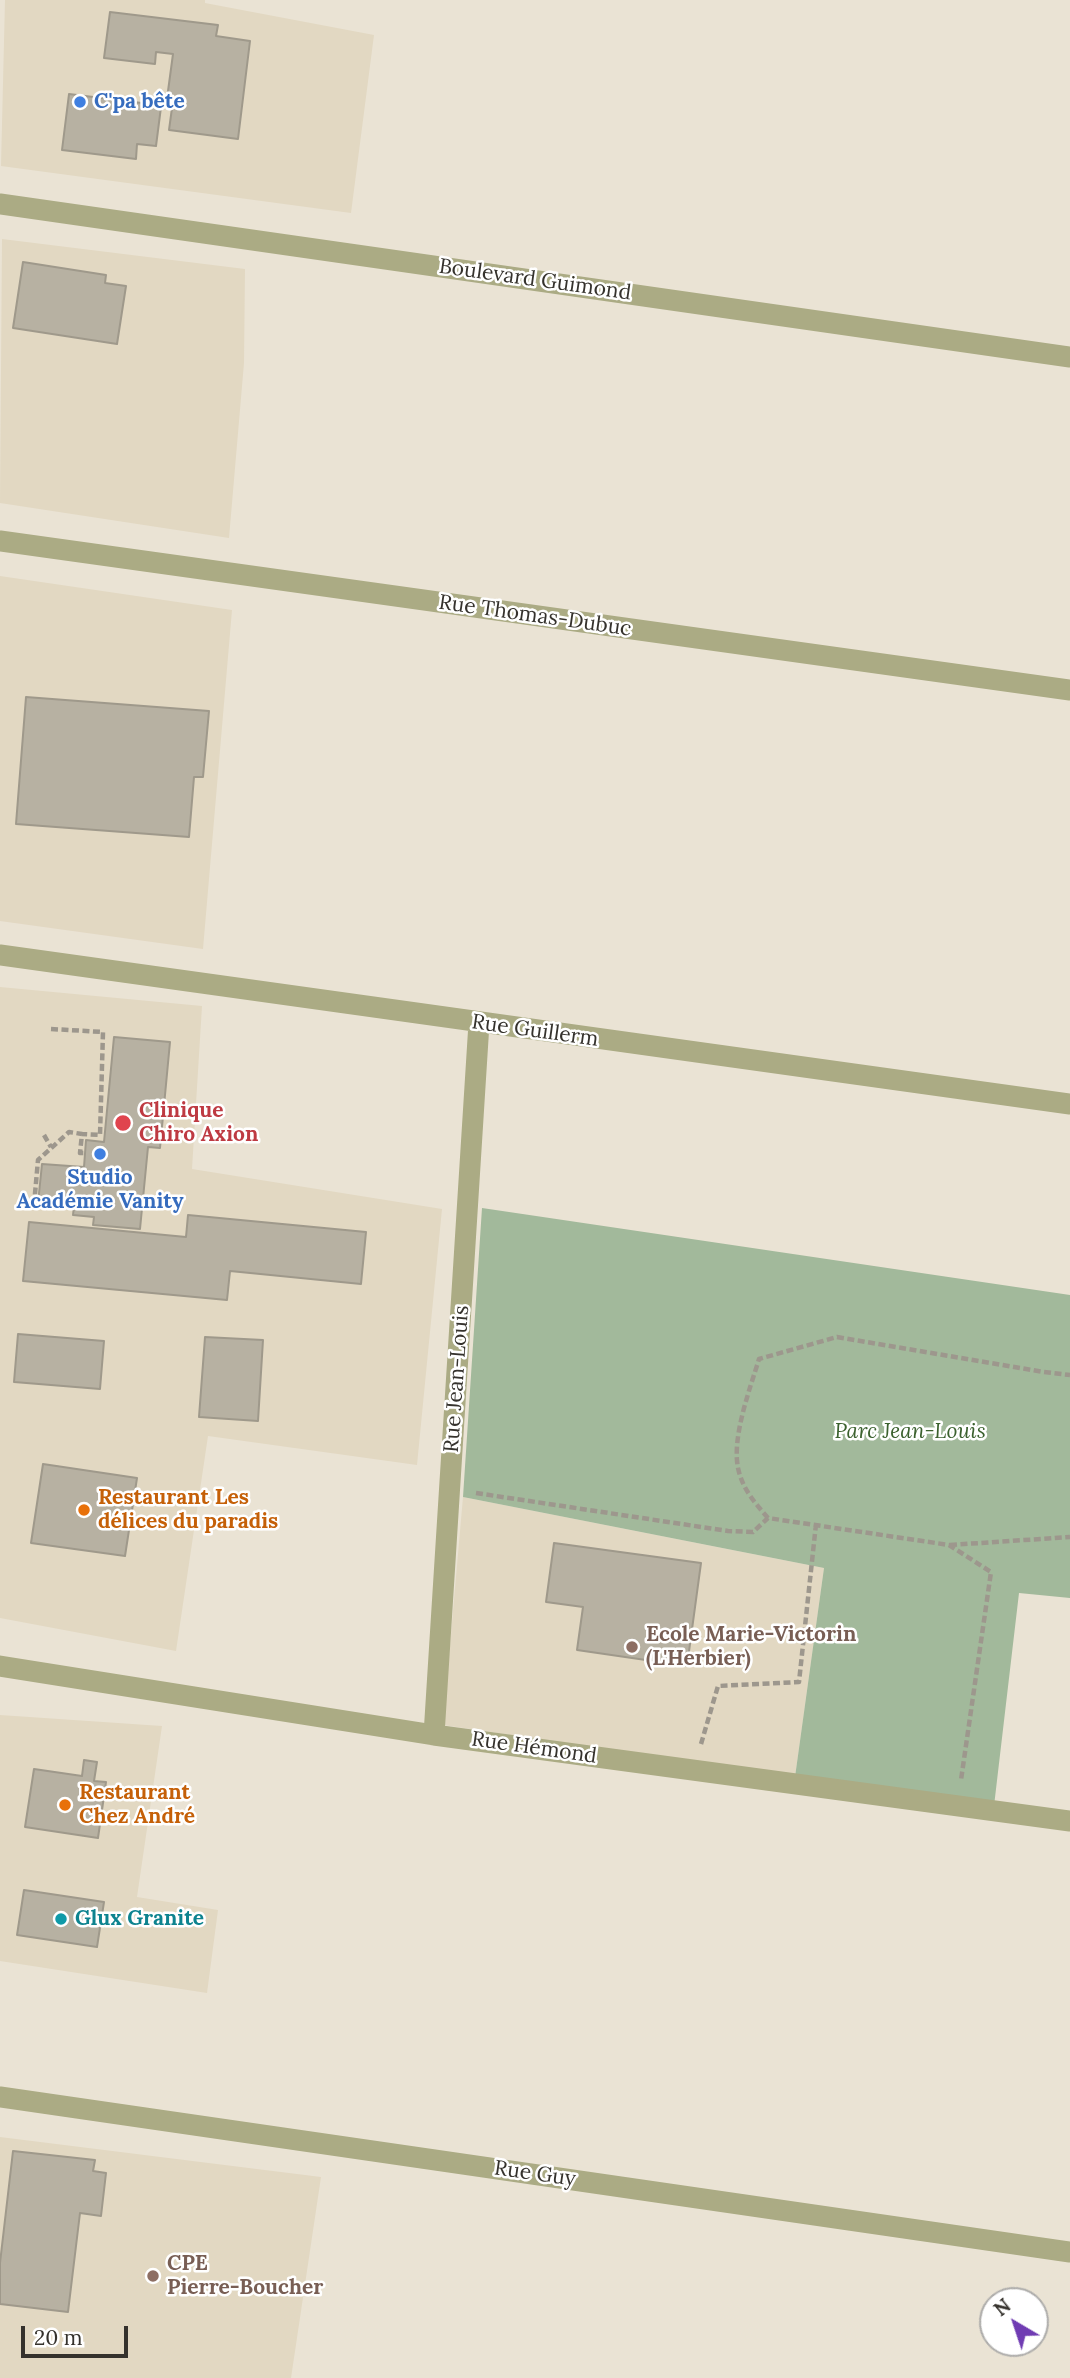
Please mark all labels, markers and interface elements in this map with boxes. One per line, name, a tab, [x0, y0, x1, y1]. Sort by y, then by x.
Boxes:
place label: C'pa bête	[94, 89, 185, 115]
marker: C'pa bête	[72, 94, 88, 110]
street label: Boulevard Guimond	[437, 254, 633, 306]
street label: Rue Thomas-Dubuc	[437, 590, 633, 642]
street label: Rue Guillerm	[470, 1010, 600, 1052]
place label: Clinique Chiro Axion	[139, 1098, 258, 1148]
marker: Clinique Chiro Axion	[113, 1113, 133, 1133]
marker: Studio Académie Vanity	[92, 1146, 108, 1162]
place label: Studio Académie Vanity	[16, 1165, 184, 1215]
street label: Rue Jean-Louis	[439, 1305, 475, 1453]
park label: Parc Jean-Louis	[834, 1419, 986, 1445]
place label: Restaurant Les délices du paradis	[98, 1485, 278, 1535]
marker: Restaurant Les délices du paradis	[76, 1502, 92, 1518]
place label: Ecole Marie-Victorin (L'Herbier)	[646, 1622, 856, 1672]
marker: Ecole Marie-Victorin (L'Herbier)	[624, 1639, 640, 1655]
street label: Rue Hémond	[470, 1727, 598, 1769]
place label: Restaurant Chez André	[79, 1780, 195, 1830]
marker: Restaurant Chez André	[57, 1797, 73, 1813]
place label: Glux Granite	[75, 1906, 204, 1932]
marker: Glux Granite	[53, 1911, 69, 1927]
street label: Rue Guy	[493, 2156, 577, 2192]
place label: CPE Pierre-Boucher	[167, 2251, 323, 2301]
marker: CPE Pierre-Boucher	[145, 2268, 161, 2284]
north arrow	[979, 2287, 1049, 2357]
text: N	[989, 2293, 1015, 2321]
scale bar	[24, 2312, 131, 2356]
text: 20 m	[34, 2324, 83, 2351]

